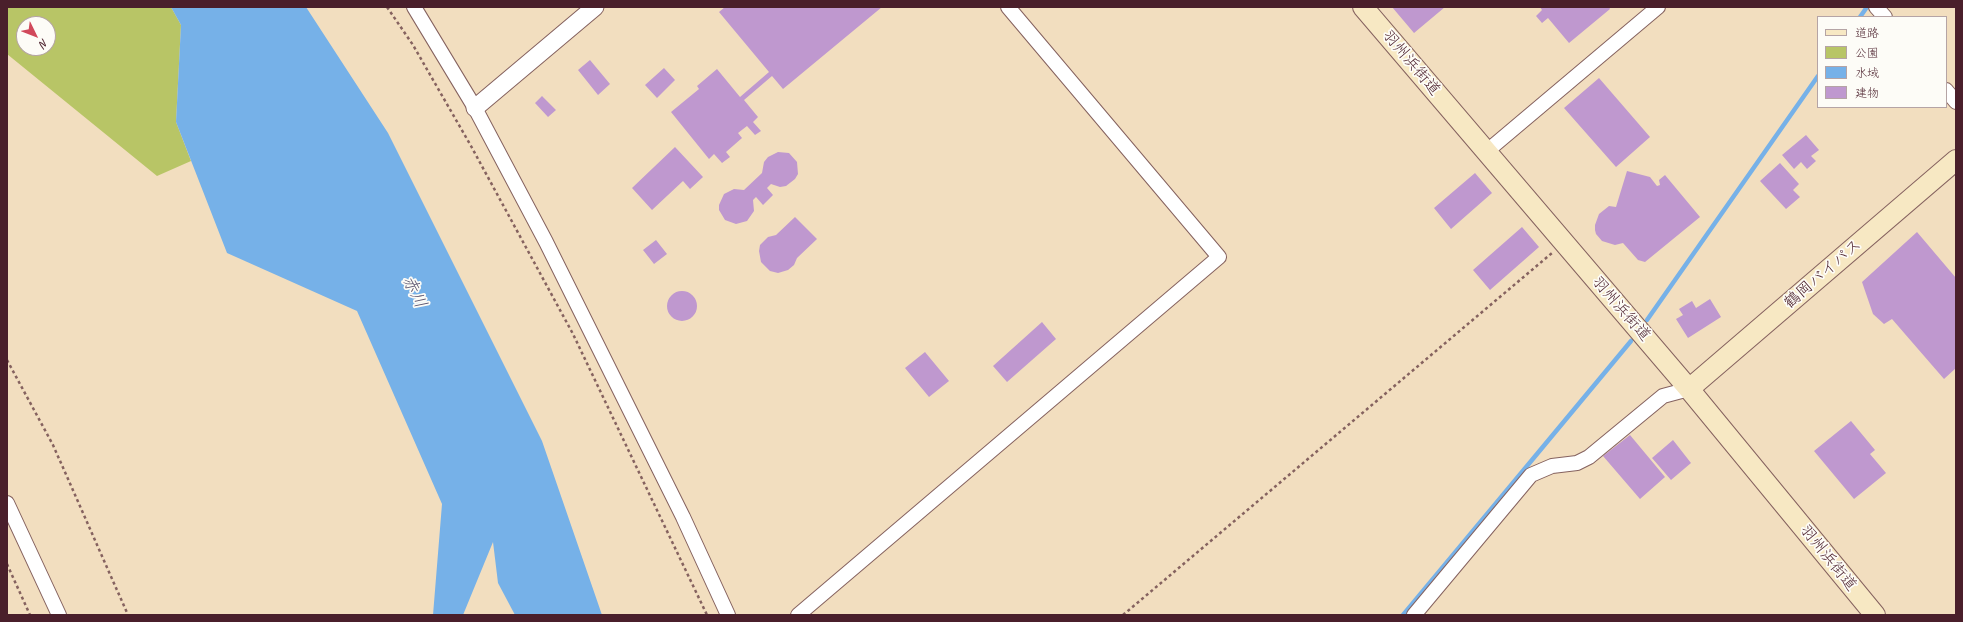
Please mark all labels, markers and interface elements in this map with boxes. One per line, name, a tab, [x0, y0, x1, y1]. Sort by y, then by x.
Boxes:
north arrow	[16, 16, 56, 56]
legend	[1817, 16, 1947, 108]
text: 道路	[1855, 25, 1879, 41]
street label: 羽州浜街道	[1378, 26, 1444, 100]
text: N	[37, 36, 51, 51]
text: 公園	[1855, 45, 1879, 61]
text: 水域	[1855, 65, 1879, 81]
text: 建物	[1855, 85, 1879, 101]
street label: 鶴岡バイパス	[1780, 235, 1866, 313]
water label: 赤川	[397, 272, 431, 312]
street label: 羽州浜街道	[1588, 273, 1654, 345]
street label: 羽州浜街道	[1795, 521, 1861, 595]

